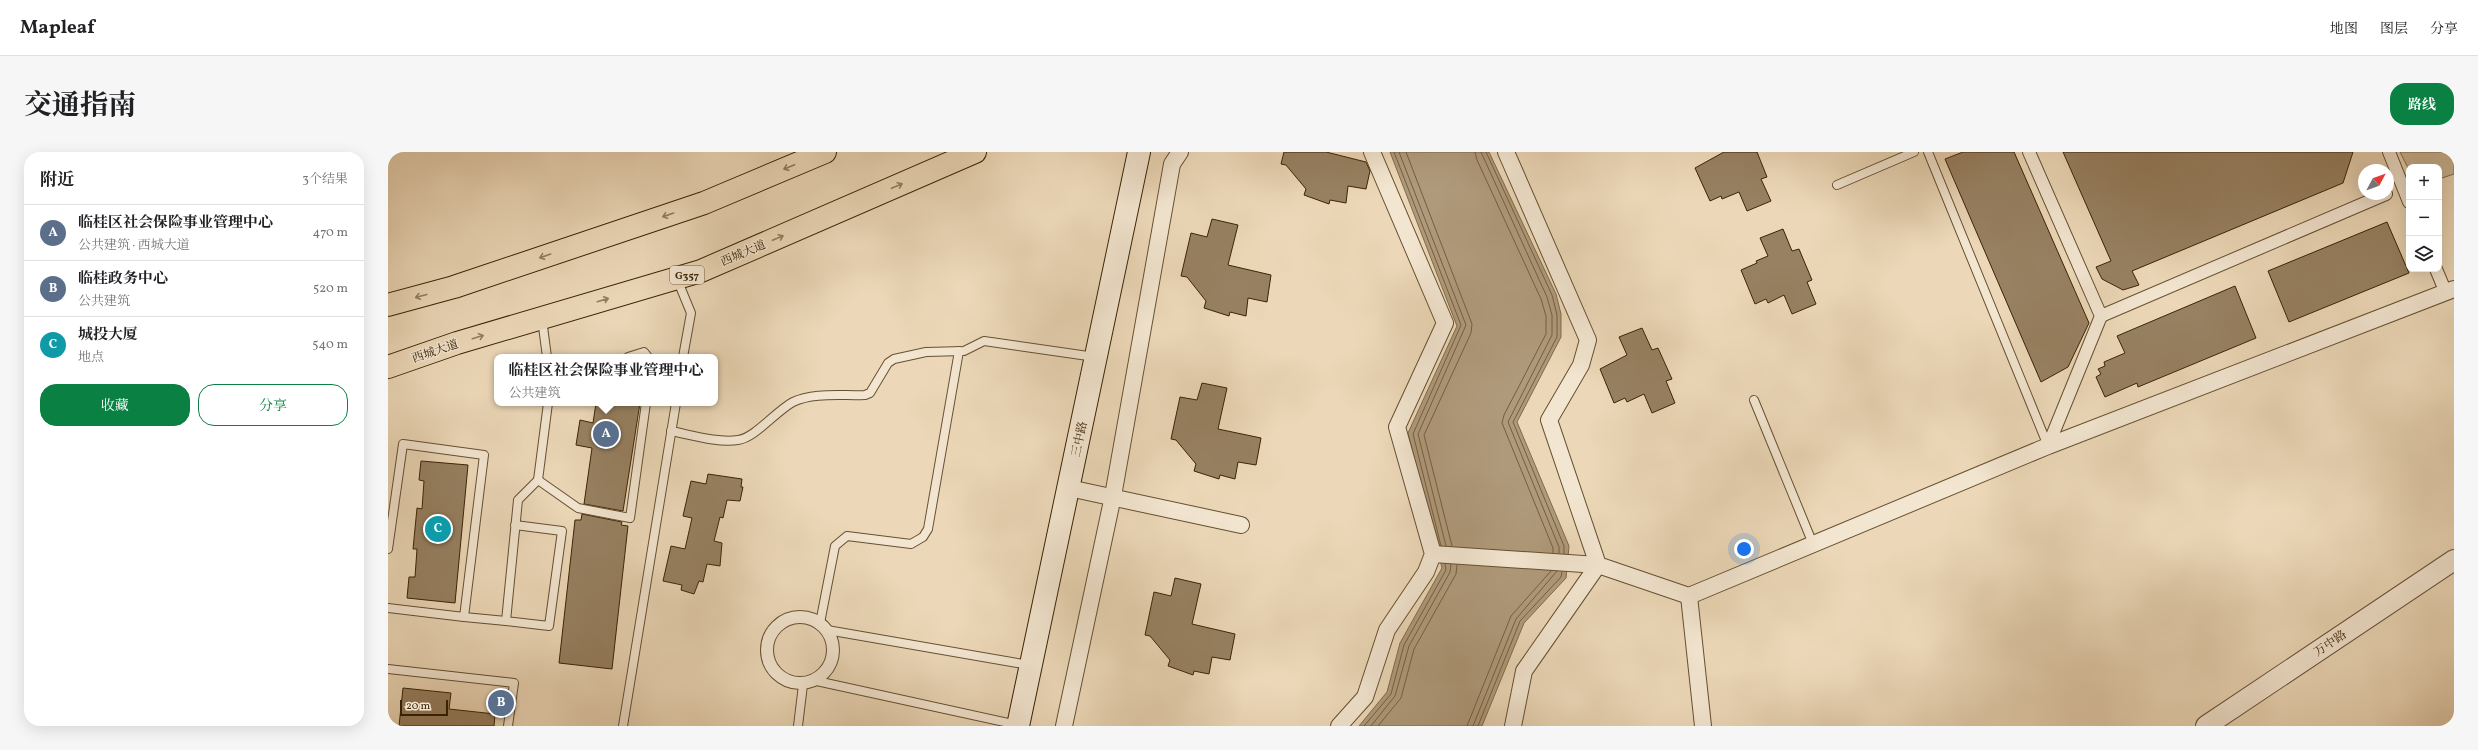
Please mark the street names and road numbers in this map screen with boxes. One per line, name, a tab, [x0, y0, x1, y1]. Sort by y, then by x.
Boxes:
street label: 西城大道	[718, 237, 769, 271]
road number: G357	[670, 266, 704, 284]
street label: 西城大道	[410, 337, 461, 367]
street label: 三中路	[1068, 420, 1092, 458]
street label: 万中路	[2311, 627, 2350, 661]

